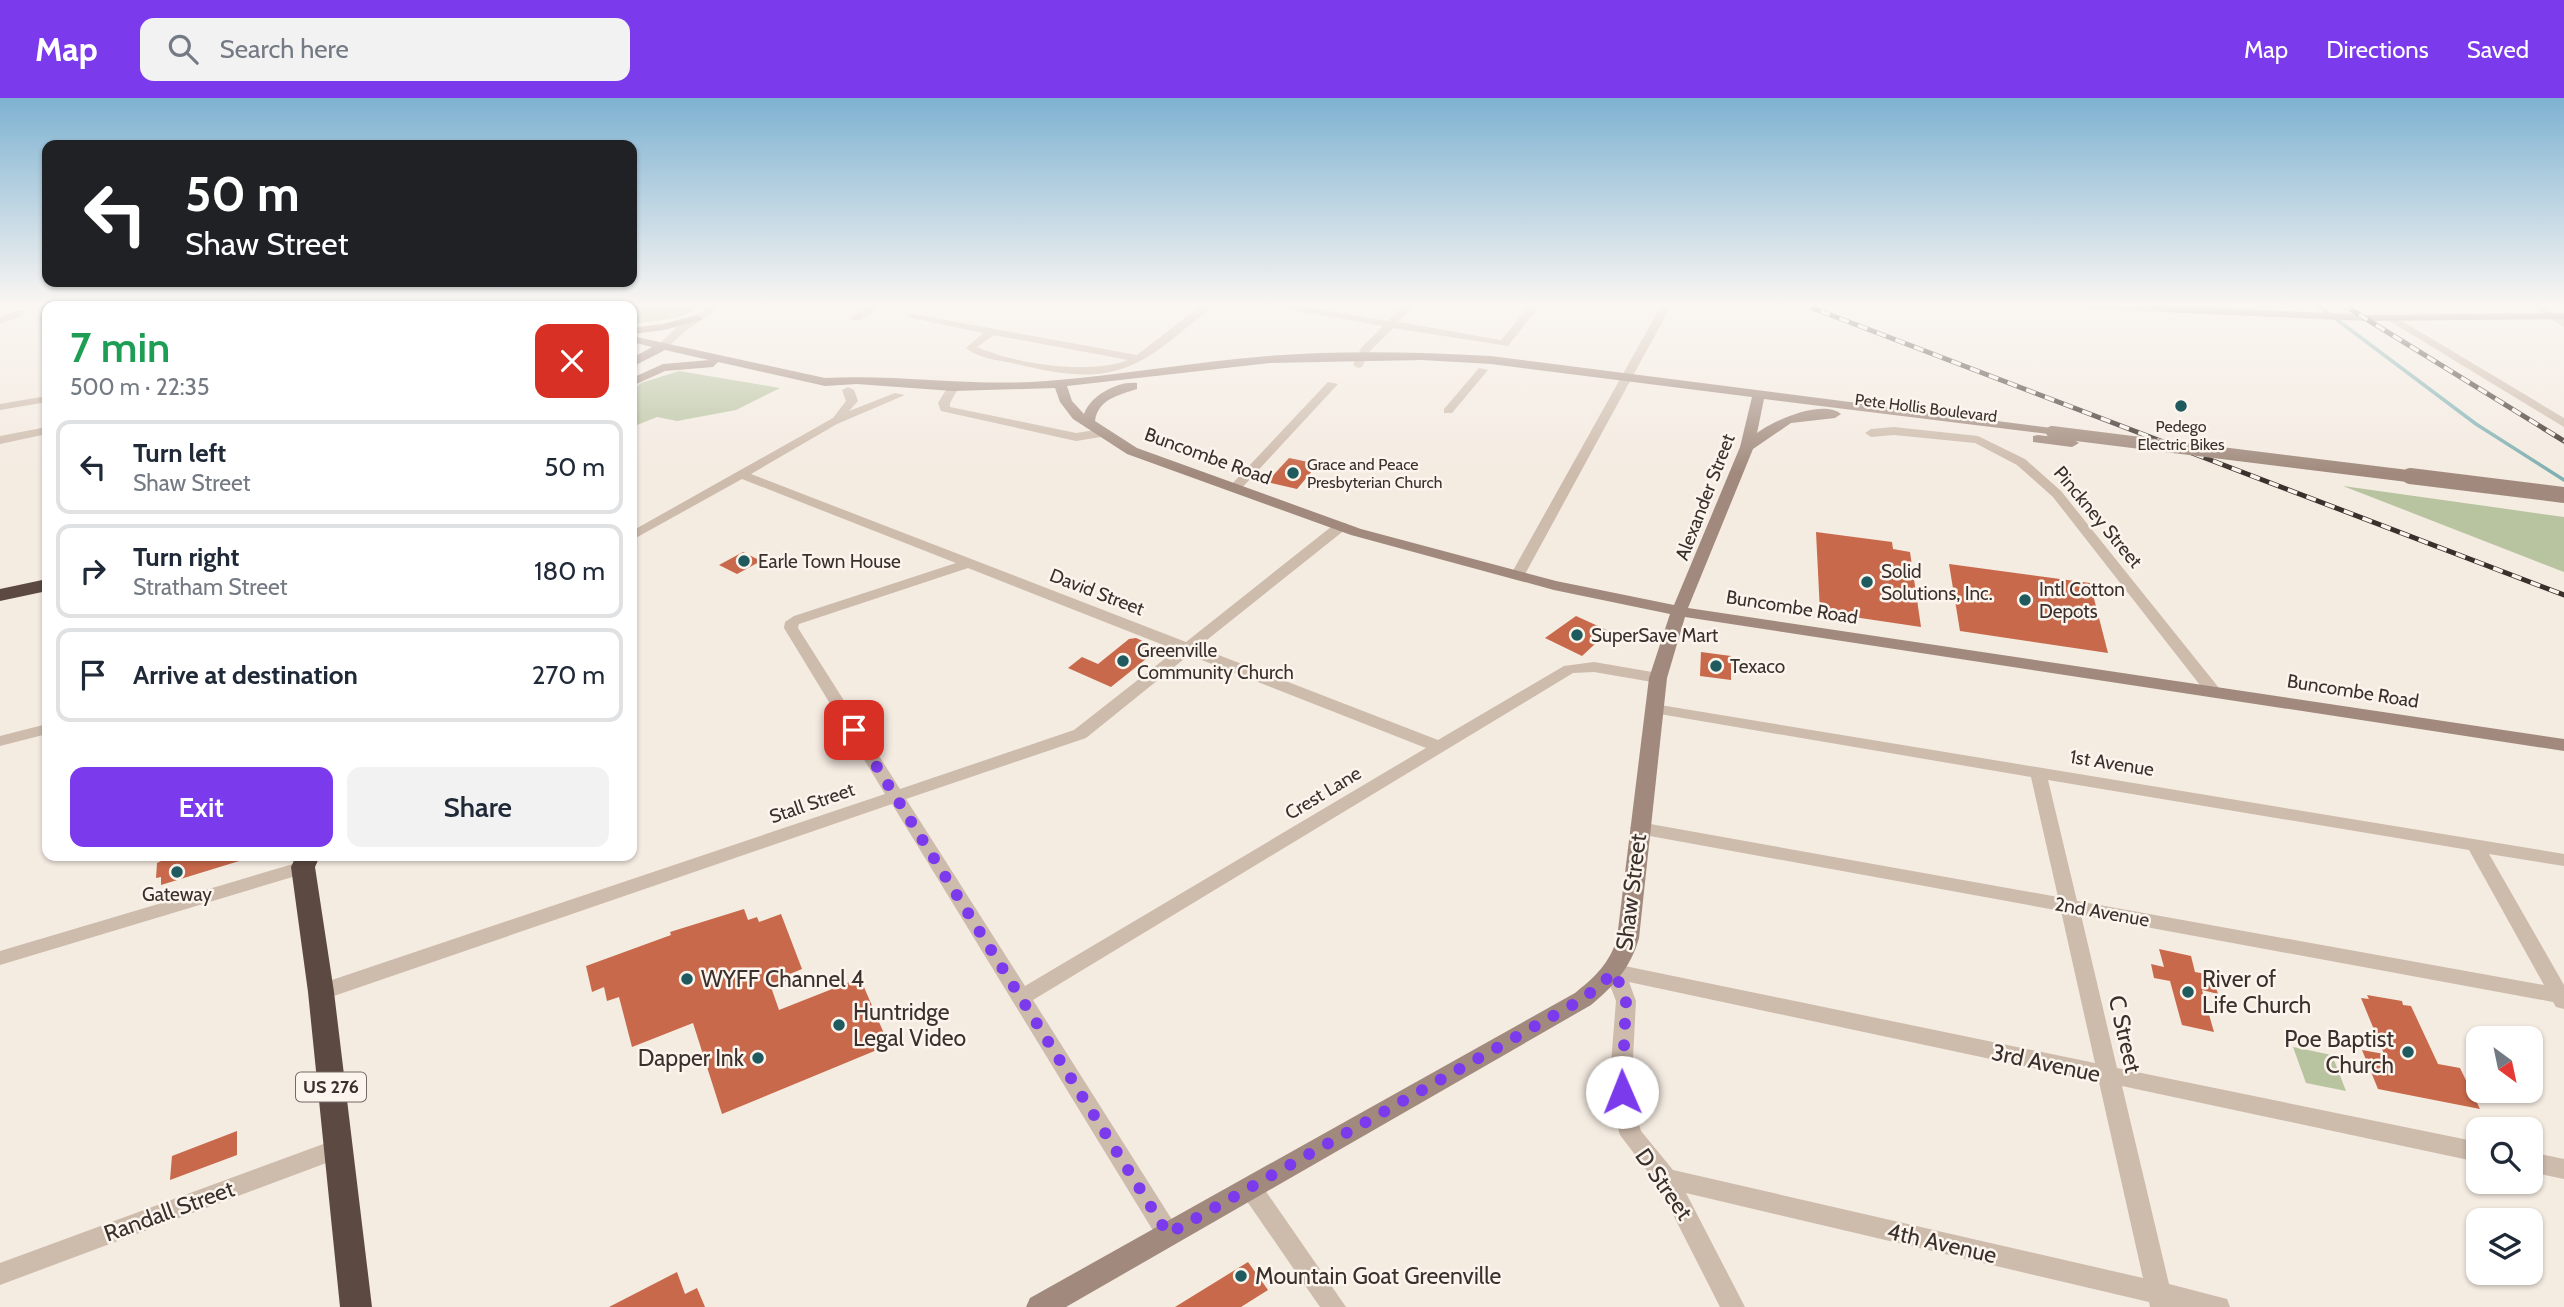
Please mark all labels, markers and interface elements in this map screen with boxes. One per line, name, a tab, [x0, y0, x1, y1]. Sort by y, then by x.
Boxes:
search box	[140, 18, 630, 81]
text: Map	[35, 29, 98, 69]
icon: search	[164, 30, 202, 68]
text: Search here	[220, 33, 349, 65]
text: Map	[2244, 35, 2288, 64]
text: Directions	[2326, 35, 2429, 64]
text: Saved	[2467, 35, 2529, 64]
text: 50 m	[185, 164, 300, 223]
icon: left	[70, 168, 161, 259]
text: Shaw Street	[185, 224, 348, 263]
text: 7 min	[70, 321, 170, 373]
button: close	[535, 324, 609, 398]
text: 500 m · 22:35	[70, 373, 210, 401]
street label: Pete Hollis Boulevard	[1854, 390, 1998, 426]
marker: Pedego Electric Bikes	[2173, 398, 2189, 414]
place label: Pedego Electric Bikes	[2137, 417, 2225, 454]
street label: Buncombe Road	[1141, 422, 1275, 490]
street label: Alexander Street	[1670, 430, 1740, 564]
text: Turn left	[133, 437, 226, 469]
icon: left	[74, 448, 112, 486]
text: 50 m	[544, 451, 605, 483]
place label: Grace and Peace Presbyterian Church	[1307, 455, 1442, 492]
street label: Pinckney Street	[2049, 462, 2148, 573]
marker: Grace and Peace Presbyterian Church	[1285, 465, 1301, 481]
text: Shaw Street	[133, 469, 250, 497]
text: Turn right	[133, 541, 239, 573]
place label: Earle Town House	[758, 550, 901, 573]
icon: right	[74, 552, 112, 590]
marker: Earle Town House	[736, 553, 752, 569]
text: 180 m	[534, 555, 605, 587]
place label: Solid Solutions, Inc.	[1881, 560, 1993, 605]
street label: David Street	[1046, 563, 1148, 621]
text: Stratham Street	[133, 573, 287, 601]
marker: Solid Solutions, Inc.	[1859, 574, 1875, 590]
place label: Intl Cotton Depots	[2039, 578, 2125, 623]
street label: Buncombe Road	[1724, 585, 1860, 629]
marker: Intl Cotton Depots	[2017, 592, 2033, 608]
place label: SuperSave Mart	[1591, 624, 1719, 647]
marker: SuperSave Mart	[1569, 627, 1585, 643]
place label: Greenville Community Church	[1137, 639, 1294, 684]
marker: Greenville Community Church	[1115, 653, 1131, 669]
place label: Texaco	[1730, 655, 1785, 678]
icon: arrive	[74, 656, 112, 694]
marker: Texaco	[1708, 658, 1724, 674]
text: Arrive at destination	[133, 659, 358, 691]
text: 270 m	[532, 659, 605, 691]
street label: Buncombe Road	[2285, 669, 2421, 713]
pin	[824, 700, 884, 760]
icon: arrive	[835, 711, 873, 749]
street label: 1st Avenue	[2068, 745, 2156, 781]
street label: Crest Lane	[1281, 761, 1365, 825]
button: Exit	[70, 767, 333, 847]
button: Share	[347, 767, 609, 847]
street label: Stall Street	[766, 778, 858, 828]
street label: Shaw Street	[1610, 832, 1652, 952]
marker: Gateway	[169, 864, 185, 880]
place label: Gateway	[142, 883, 212, 906]
street label: 2nd Avenue	[2053, 892, 2151, 932]
place label: WYFF Channel 4	[701, 965, 864, 993]
place label: River of Life Church	[2202, 965, 2311, 1019]
marker: WYFF Channel 4	[679, 971, 695, 987]
marker: River of Life Church	[2180, 984, 2196, 1000]
street label: C Street	[2103, 993, 2148, 1076]
place label: Huntridge Legal Video	[853, 998, 966, 1052]
marker: Huntridge Legal Video	[831, 1017, 847, 1033]
place label: Poe Baptist Church	[2284, 1025, 2394, 1079]
north arrow	[2466, 1026, 2543, 1102]
map controls	[2466, 1026, 2543, 1285]
street label: 3rd Avenue	[1989, 1038, 2103, 1088]
place label: Dapper Ink	[638, 1044, 745, 1072]
marker: Poe Baptist Church	[2400, 1044, 2416, 1060]
marker: Dapper Ink	[750, 1050, 766, 1066]
position arrow	[1585, 1055, 1659, 1129]
road number: US 276	[296, 1072, 366, 1102]
button: search	[2466, 1117, 2543, 1194]
street label: D Street	[1629, 1143, 1699, 1225]
street label: Randall Street	[100, 1174, 238, 1248]
button: layers	[2466, 1208, 2543, 1285]
street label: 4th Avenue	[1884, 1217, 2000, 1269]
place label: Mountain Goat Greenville	[1255, 1262, 1502, 1290]
marker: Mountain Goat Greenville	[1233, 1268, 1249, 1284]

